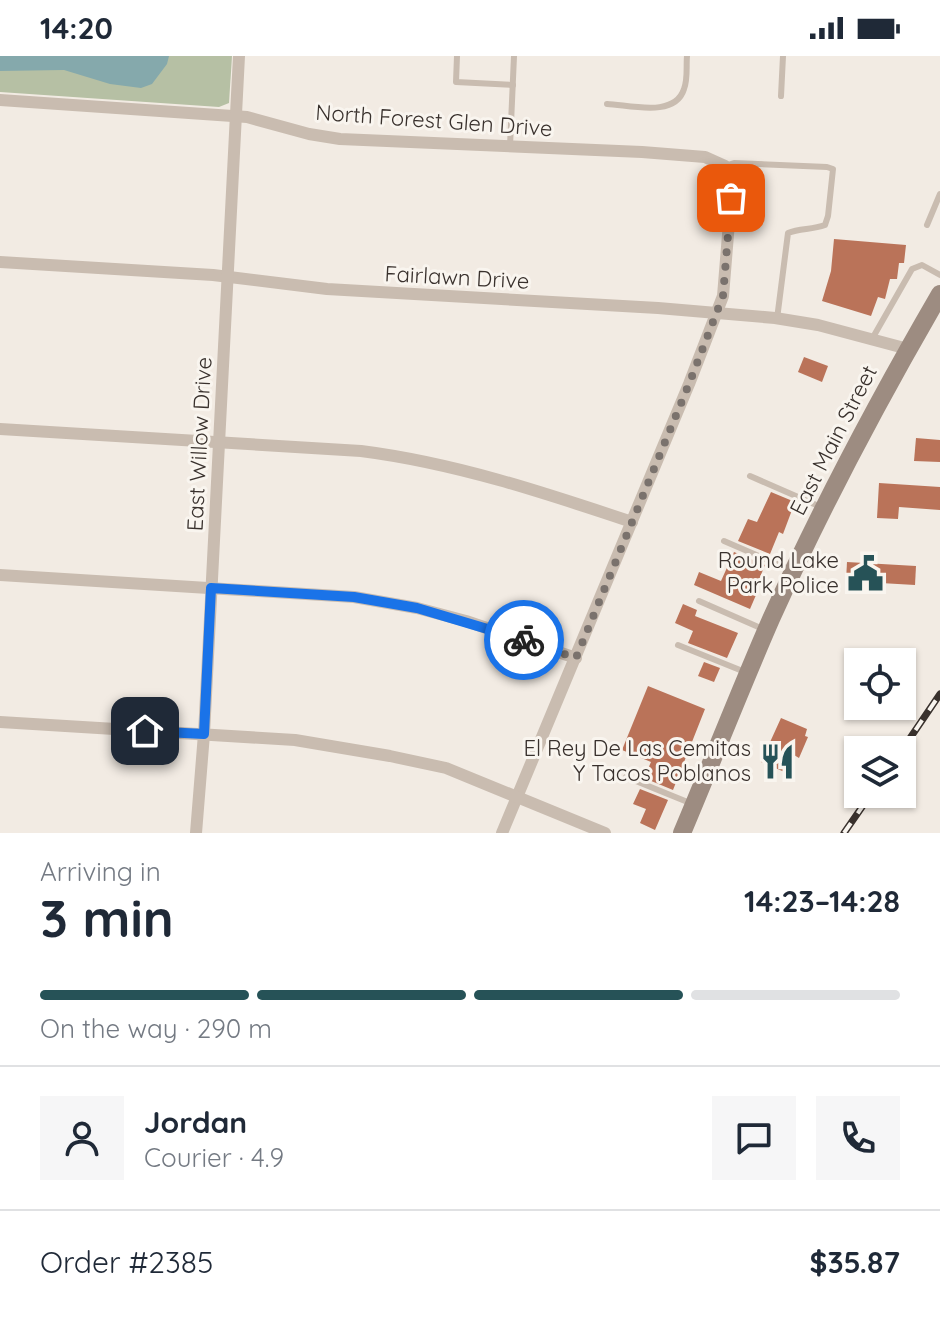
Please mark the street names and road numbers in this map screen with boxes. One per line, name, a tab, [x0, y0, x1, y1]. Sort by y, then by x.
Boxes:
street label: North Forest Glen Drive	[315, 98, 553, 142]
street label: Fairlawn Drive	[384, 259, 530, 295]
street label: East Willow Drive	[180, 356, 218, 532]
street label: East Main Street	[783, 360, 883, 520]

